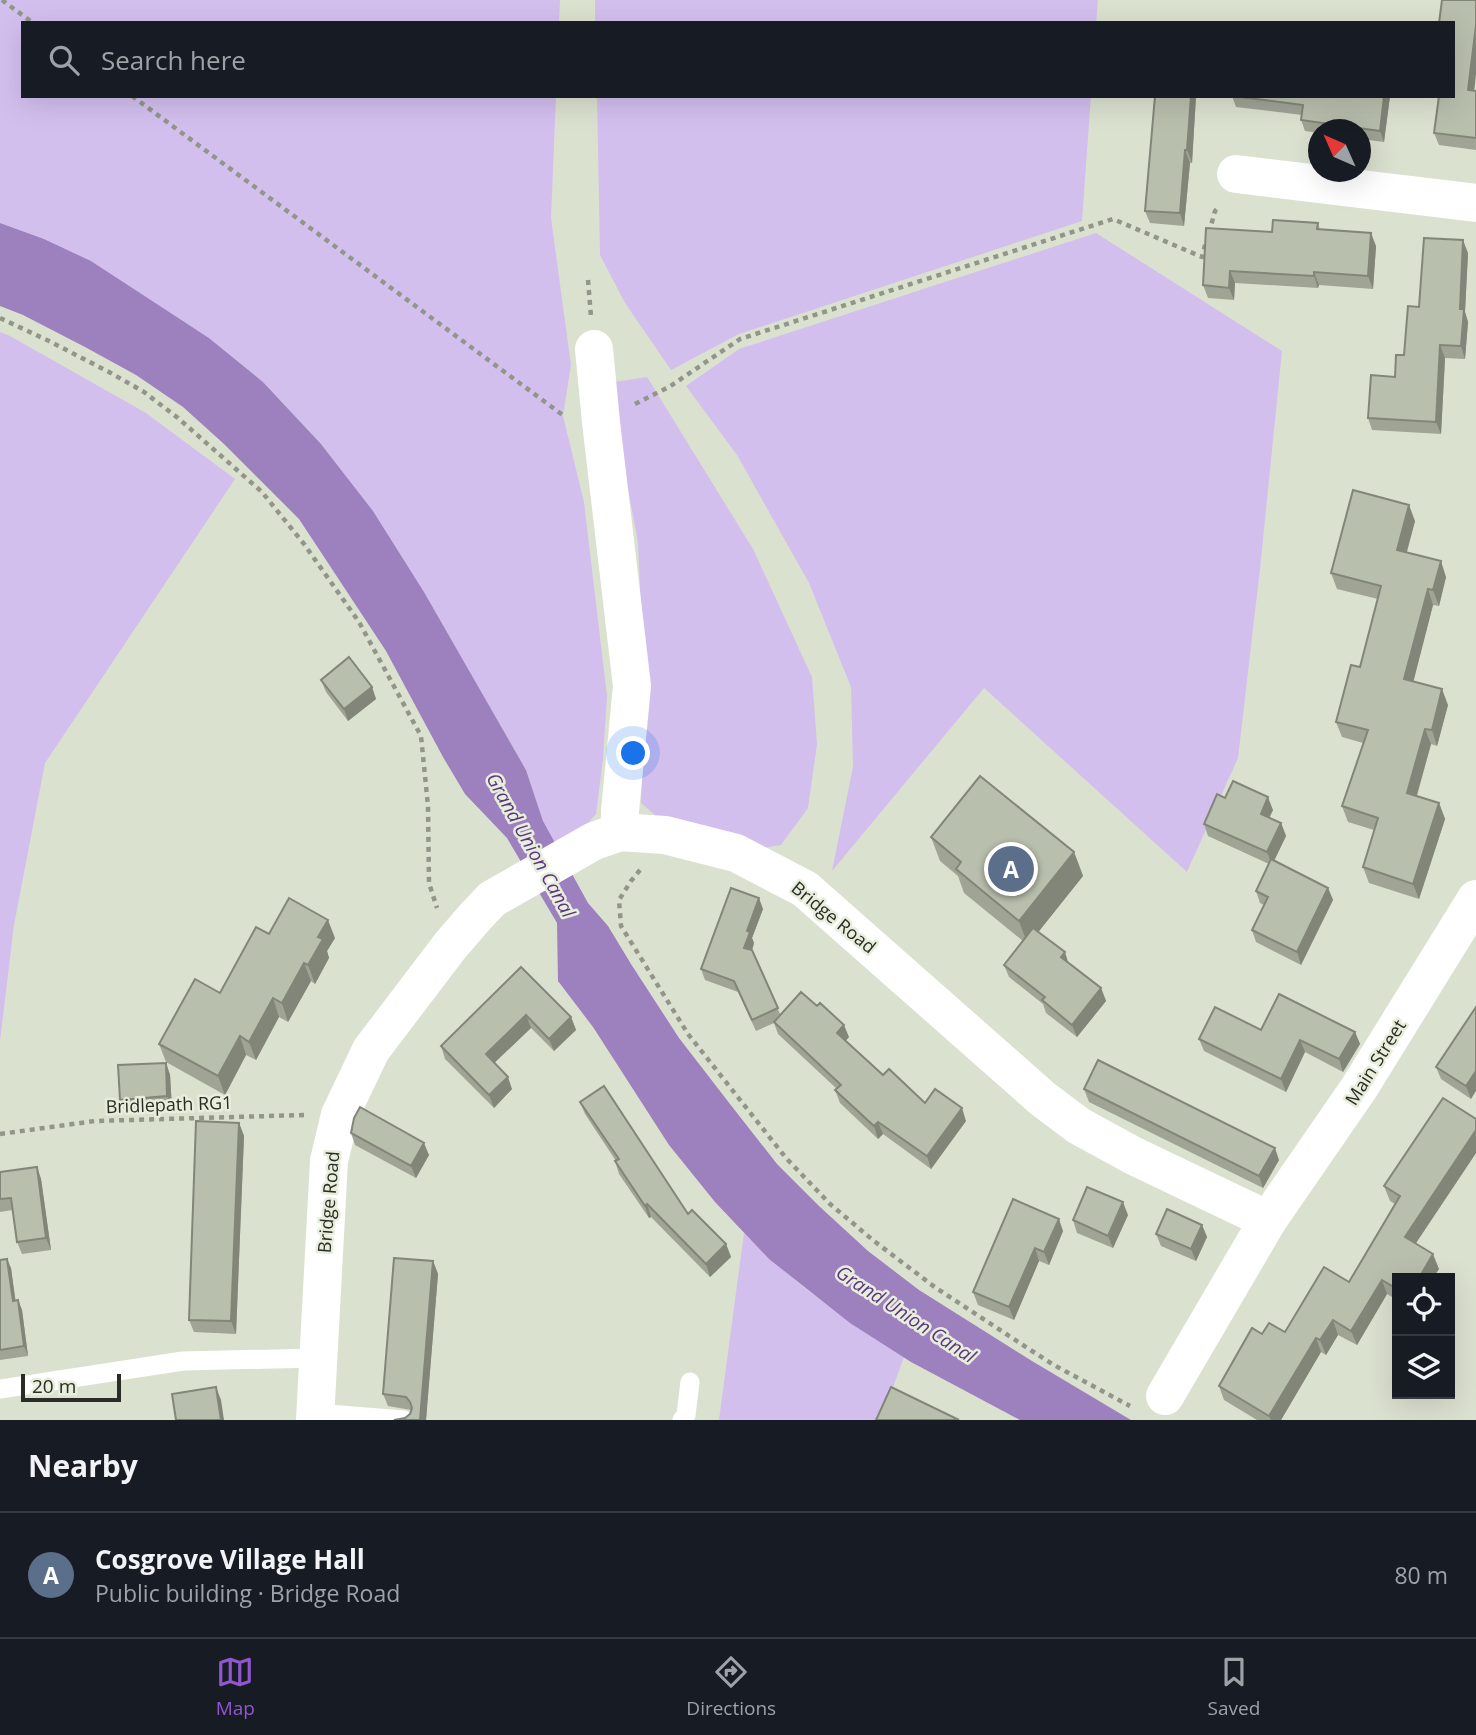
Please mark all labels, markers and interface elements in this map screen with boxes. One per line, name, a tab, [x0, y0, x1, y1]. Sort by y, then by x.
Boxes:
search box	[21, 21, 1455, 98]
icon: search	[45, 41, 83, 79]
text: Search here	[101, 42, 246, 78]
north arrow	[1308, 119, 1371, 182]
your location	[616, 736, 650, 770]
water label: Grand Union Canal	[480, 768, 582, 923]
pin: A	[988, 843, 1034, 895]
street label: Bridge Road	[787, 876, 881, 958]
street label: Main Street	[1339, 1015, 1411, 1109]
street label: Bridlepath RG1	[105, 1090, 233, 1118]
street label: Bridge Road	[312, 1150, 344, 1254]
water label: Grand Union Canal	[831, 1259, 982, 1370]
map controls	[1392, 1273, 1455, 1399]
button: locate	[1392, 1273, 1455, 1336]
button: layers	[1392, 1336, 1455, 1399]
scale bar	[21, 1371, 121, 1403]
text: 20 m	[32, 1373, 76, 1399]
text: Nearby	[28, 1445, 138, 1486]
text: Cosgrove Village Hall	[95, 1541, 365, 1577]
text: A	[43, 1559, 59, 1591]
text: 80 m	[1394, 1559, 1448, 1591]
text: Public building · Bridge Road	[95, 1577, 400, 1609]
tab: Map	[216, 1653, 255, 1721]
tab: Directions	[686, 1653, 776, 1721]
tab: Saved	[1208, 1653, 1260, 1721]

